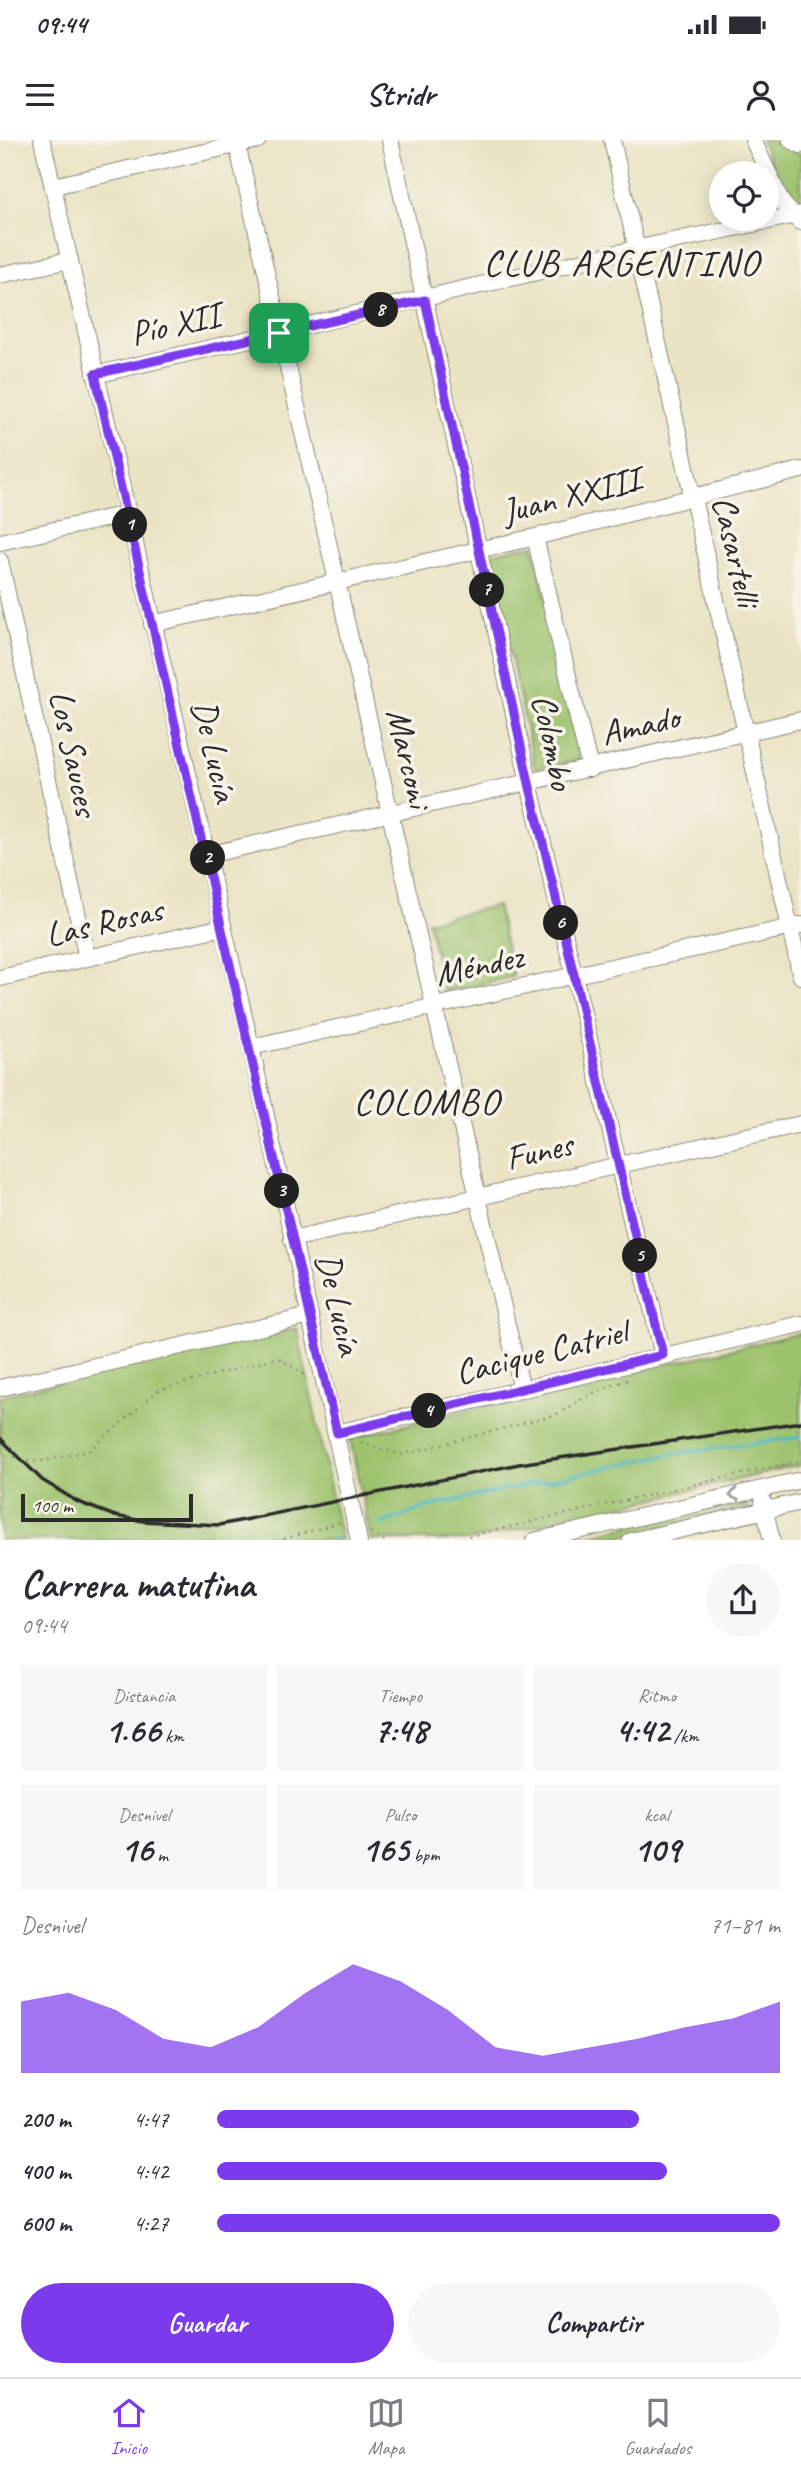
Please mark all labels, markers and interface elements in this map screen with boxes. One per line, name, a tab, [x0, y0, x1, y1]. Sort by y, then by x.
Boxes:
text: 09:44	[35, 8, 87, 41]
text: Stridr	[366, 74, 435, 115]
icon: menu	[21, 76, 59, 114]
icon: person	[742, 76, 780, 114]
map controls	[709, 161, 779, 231]
button: locate	[709, 161, 779, 231]
district label: CLUB ARGENTINO	[484, 239, 762, 286]
street label: Pío XII	[126, 290, 231, 356]
pin: 8	[364, 292, 398, 328]
text: 8	[376, 297, 385, 321]
pin	[249, 303, 309, 363]
icon: arrive	[260, 314, 298, 352]
street label: Juan XXIII	[495, 454, 651, 534]
street label: Casartelli	[702, 492, 771, 615]
pin: 1	[113, 508, 148, 542]
text: 1	[125, 512, 134, 536]
pin: 7	[470, 573, 504, 608]
text: 7	[482, 577, 491, 601]
street label: Los Sauces	[39, 686, 110, 823]
street label: Colombo	[521, 690, 585, 795]
street label: Amado	[597, 693, 687, 756]
street label: De Lucía	[182, 696, 249, 809]
street label: Marconi	[376, 704, 443, 816]
pin: 2	[190, 840, 226, 876]
text: 2	[203, 845, 212, 869]
street label: Las Rosas	[41, 886, 170, 957]
pin: 6	[544, 906, 578, 940]
text: 6	[556, 910, 565, 934]
street label: Méndez	[431, 933, 529, 996]
district label: COLOMBO	[353, 1078, 502, 1125]
street label: Funes	[501, 1121, 580, 1181]
pin: 3	[264, 1174, 300, 1208]
text: 3	[277, 1178, 286, 1202]
pin: 5	[622, 1238, 658, 1274]
text: 5	[635, 1243, 644, 1267]
street label: De Lucía	[306, 1249, 373, 1362]
street label: Cacique Catriel	[450, 1307, 637, 1395]
pin: 4	[412, 1394, 446, 1428]
text: 4	[424, 1398, 433, 1422]
one-way arrow	[729, 1487, 741, 1501]
scale bar	[21, 1492, 192, 1523]
text: 100 m	[32, 1494, 73, 1518]
text: Carrera matutina	[21, 1561, 255, 1608]
button: share	[706, 1563, 780, 1637]
text: 09:44	[21, 1611, 67, 1640]
text: Distancia	[113, 1684, 175, 1708]
text: Tiempo	[379, 1684, 422, 1708]
text: Ritmo	[638, 1684, 676, 1708]
text: 1.66	[105, 1708, 160, 1753]
text: 7:48	[373, 1708, 428, 1753]
text: 4:42	[615, 1708, 669, 1753]
text: km	[160, 1724, 184, 1748]
text: /km	[669, 1724, 699, 1748]
text: Desnivel	[118, 1803, 170, 1827]
text: Pulso	[385, 1803, 416, 1827]
text: kcal	[644, 1803, 669, 1827]
text: 16	[120, 1827, 153, 1872]
text: 165	[361, 1827, 409, 1872]
text: 109	[633, 1827, 680, 1872]
text: m	[153, 1843, 168, 1867]
text: bpm	[409, 1843, 440, 1867]
text: Desnivel	[21, 1911, 83, 1940]
text: 71–81 m	[710, 1911, 780, 1940]
text: 200 m	[21, 2105, 71, 2134]
text: 4:47	[133, 2105, 169, 2134]
text: 400 m	[21, 2157, 71, 2186]
text: 4:42	[133, 2157, 169, 2186]
text: 600 m	[21, 2209, 71, 2238]
text: 4:27	[133, 2209, 169, 2238]
button: Guardar	[21, 2283, 394, 2363]
button: Compartir	[408, 2283, 780, 2363]
tab: Inicio	[110, 2394, 148, 2460]
tab: Mapa	[367, 2394, 405, 2460]
tab: Guardados	[625, 2394, 691, 2460]

